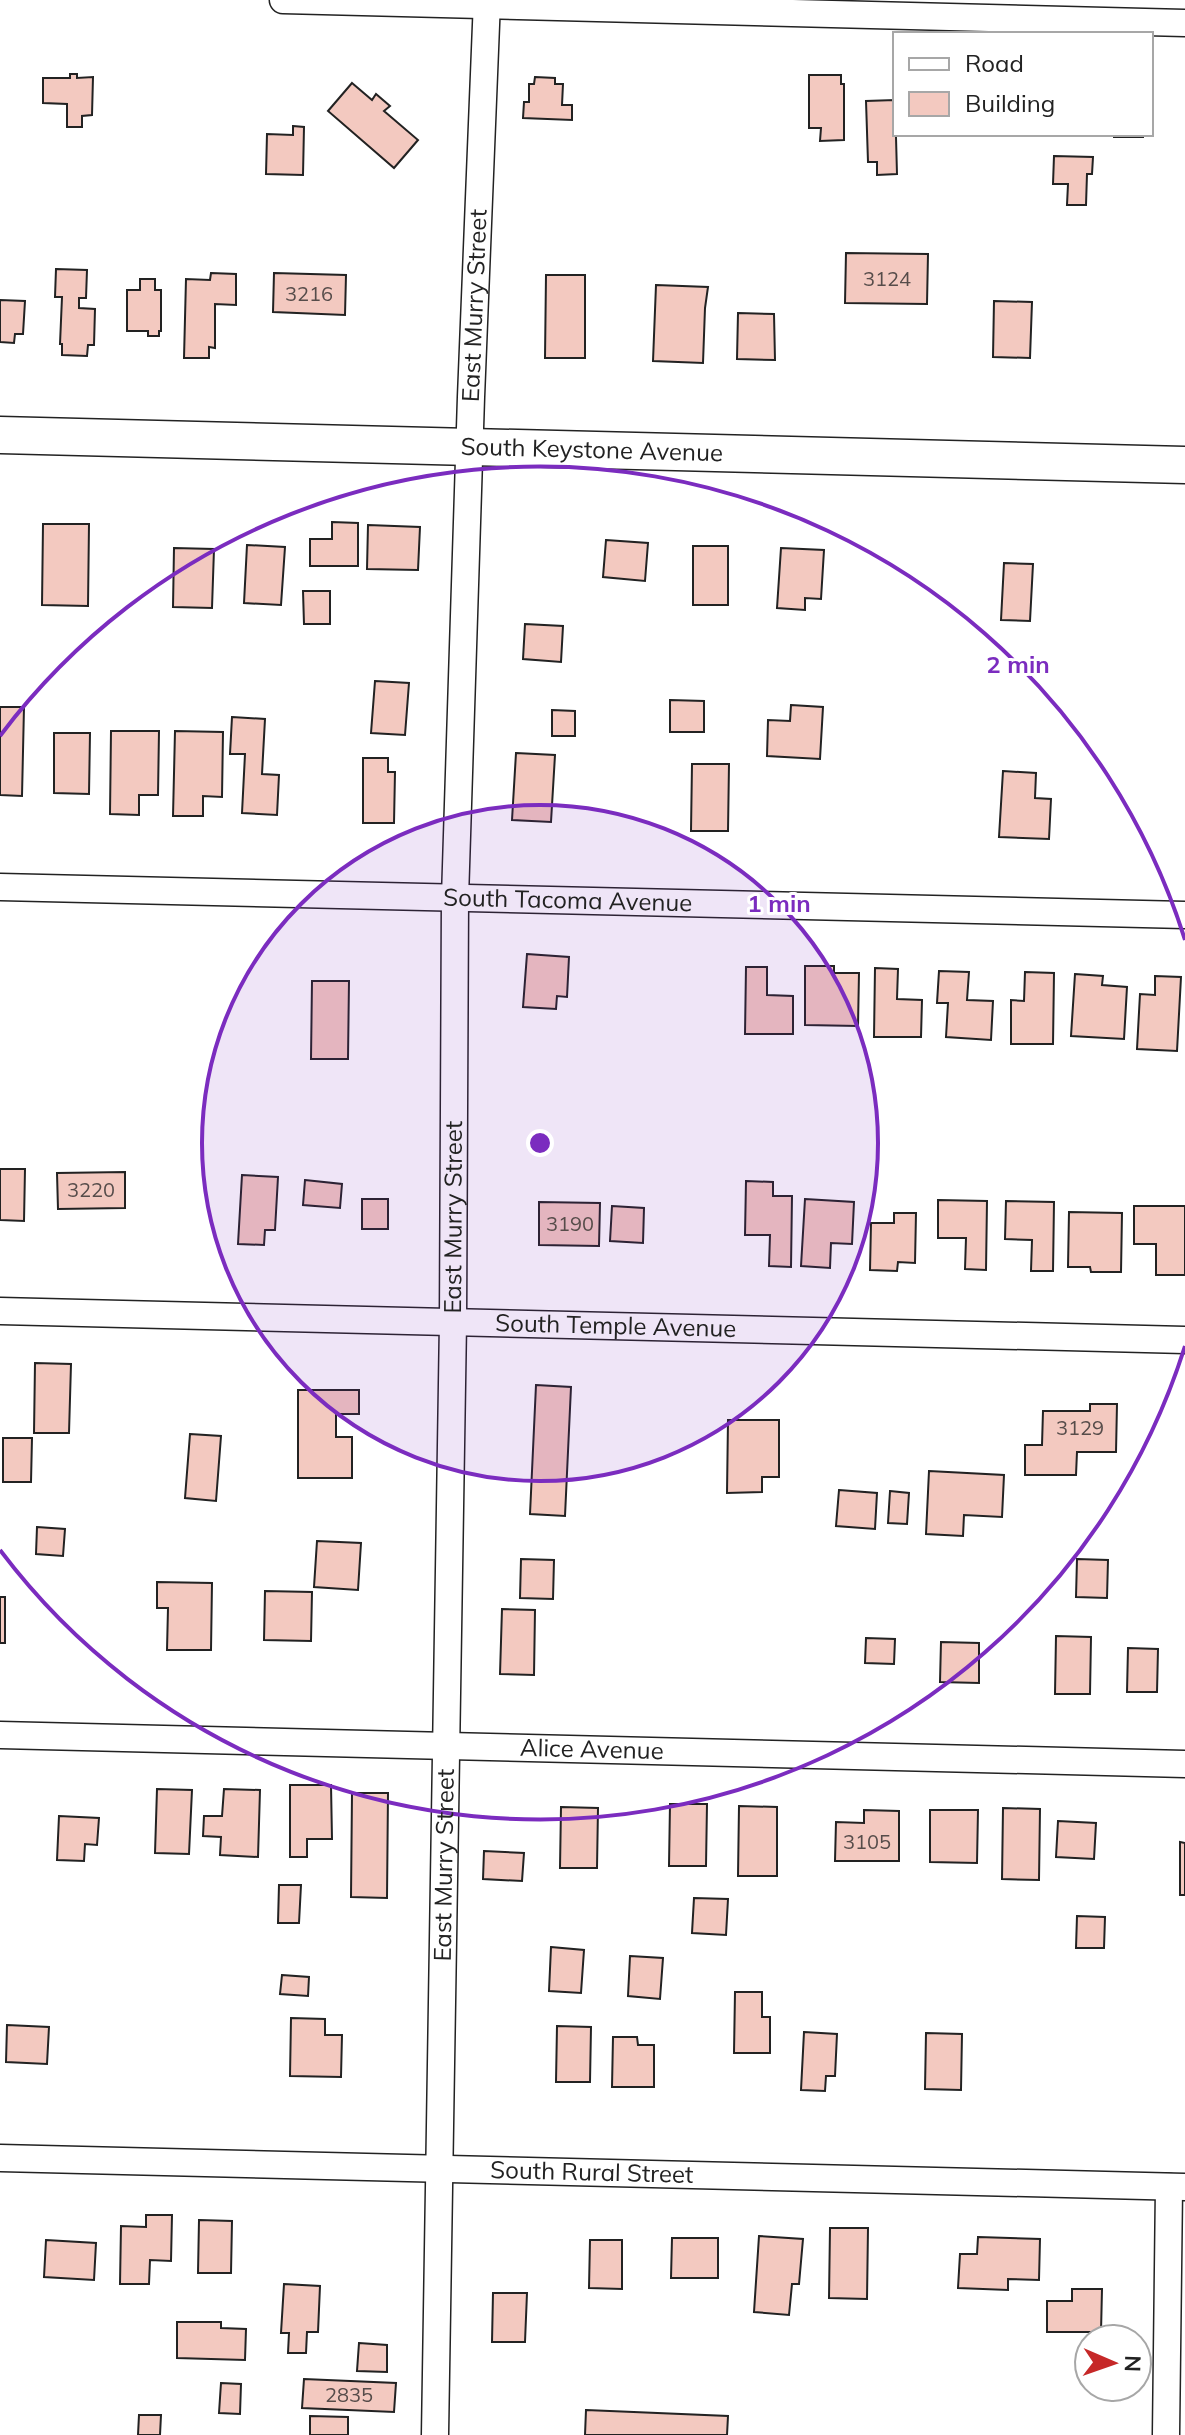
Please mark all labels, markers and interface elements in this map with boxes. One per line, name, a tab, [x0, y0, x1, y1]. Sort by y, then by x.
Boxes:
legend	[893, 32, 1153, 136]
text: Road	[965, 48, 1024, 78]
text: Building	[965, 88, 1055, 118]
street label: East Murry Street	[455, 208, 493, 402]
house number: 3124	[863, 266, 911, 291]
house number: 3216	[285, 281, 333, 306]
street label: South Keystone Avenue	[460, 431, 723, 467]
text: 2 min	[986, 649, 1050, 679]
street label: South Tacoma Avenue	[443, 881, 693, 917]
text: 1 min	[747, 888, 811, 918]
street label: East Murry Street	[437, 1121, 468, 1314]
centre of rings	[526, 1129, 554, 1157]
house number: 3220	[67, 1177, 115, 1202]
house number: 3190	[546, 1211, 594, 1236]
street label: South Temple Avenue	[495, 1307, 737, 1343]
house number: 3129	[1056, 1415, 1104, 1440]
street label: Alice Avenue	[520, 1732, 664, 1765]
street label: East Murry Street	[427, 1768, 460, 1962]
house number: 3105	[843, 1829, 891, 1854]
street label: South Rural Street	[490, 2154, 694, 2189]
north arrow	[1073, 2323, 1153, 2403]
text: N	[1119, 2355, 1147, 2372]
house number: 2835	[325, 2382, 373, 2407]

